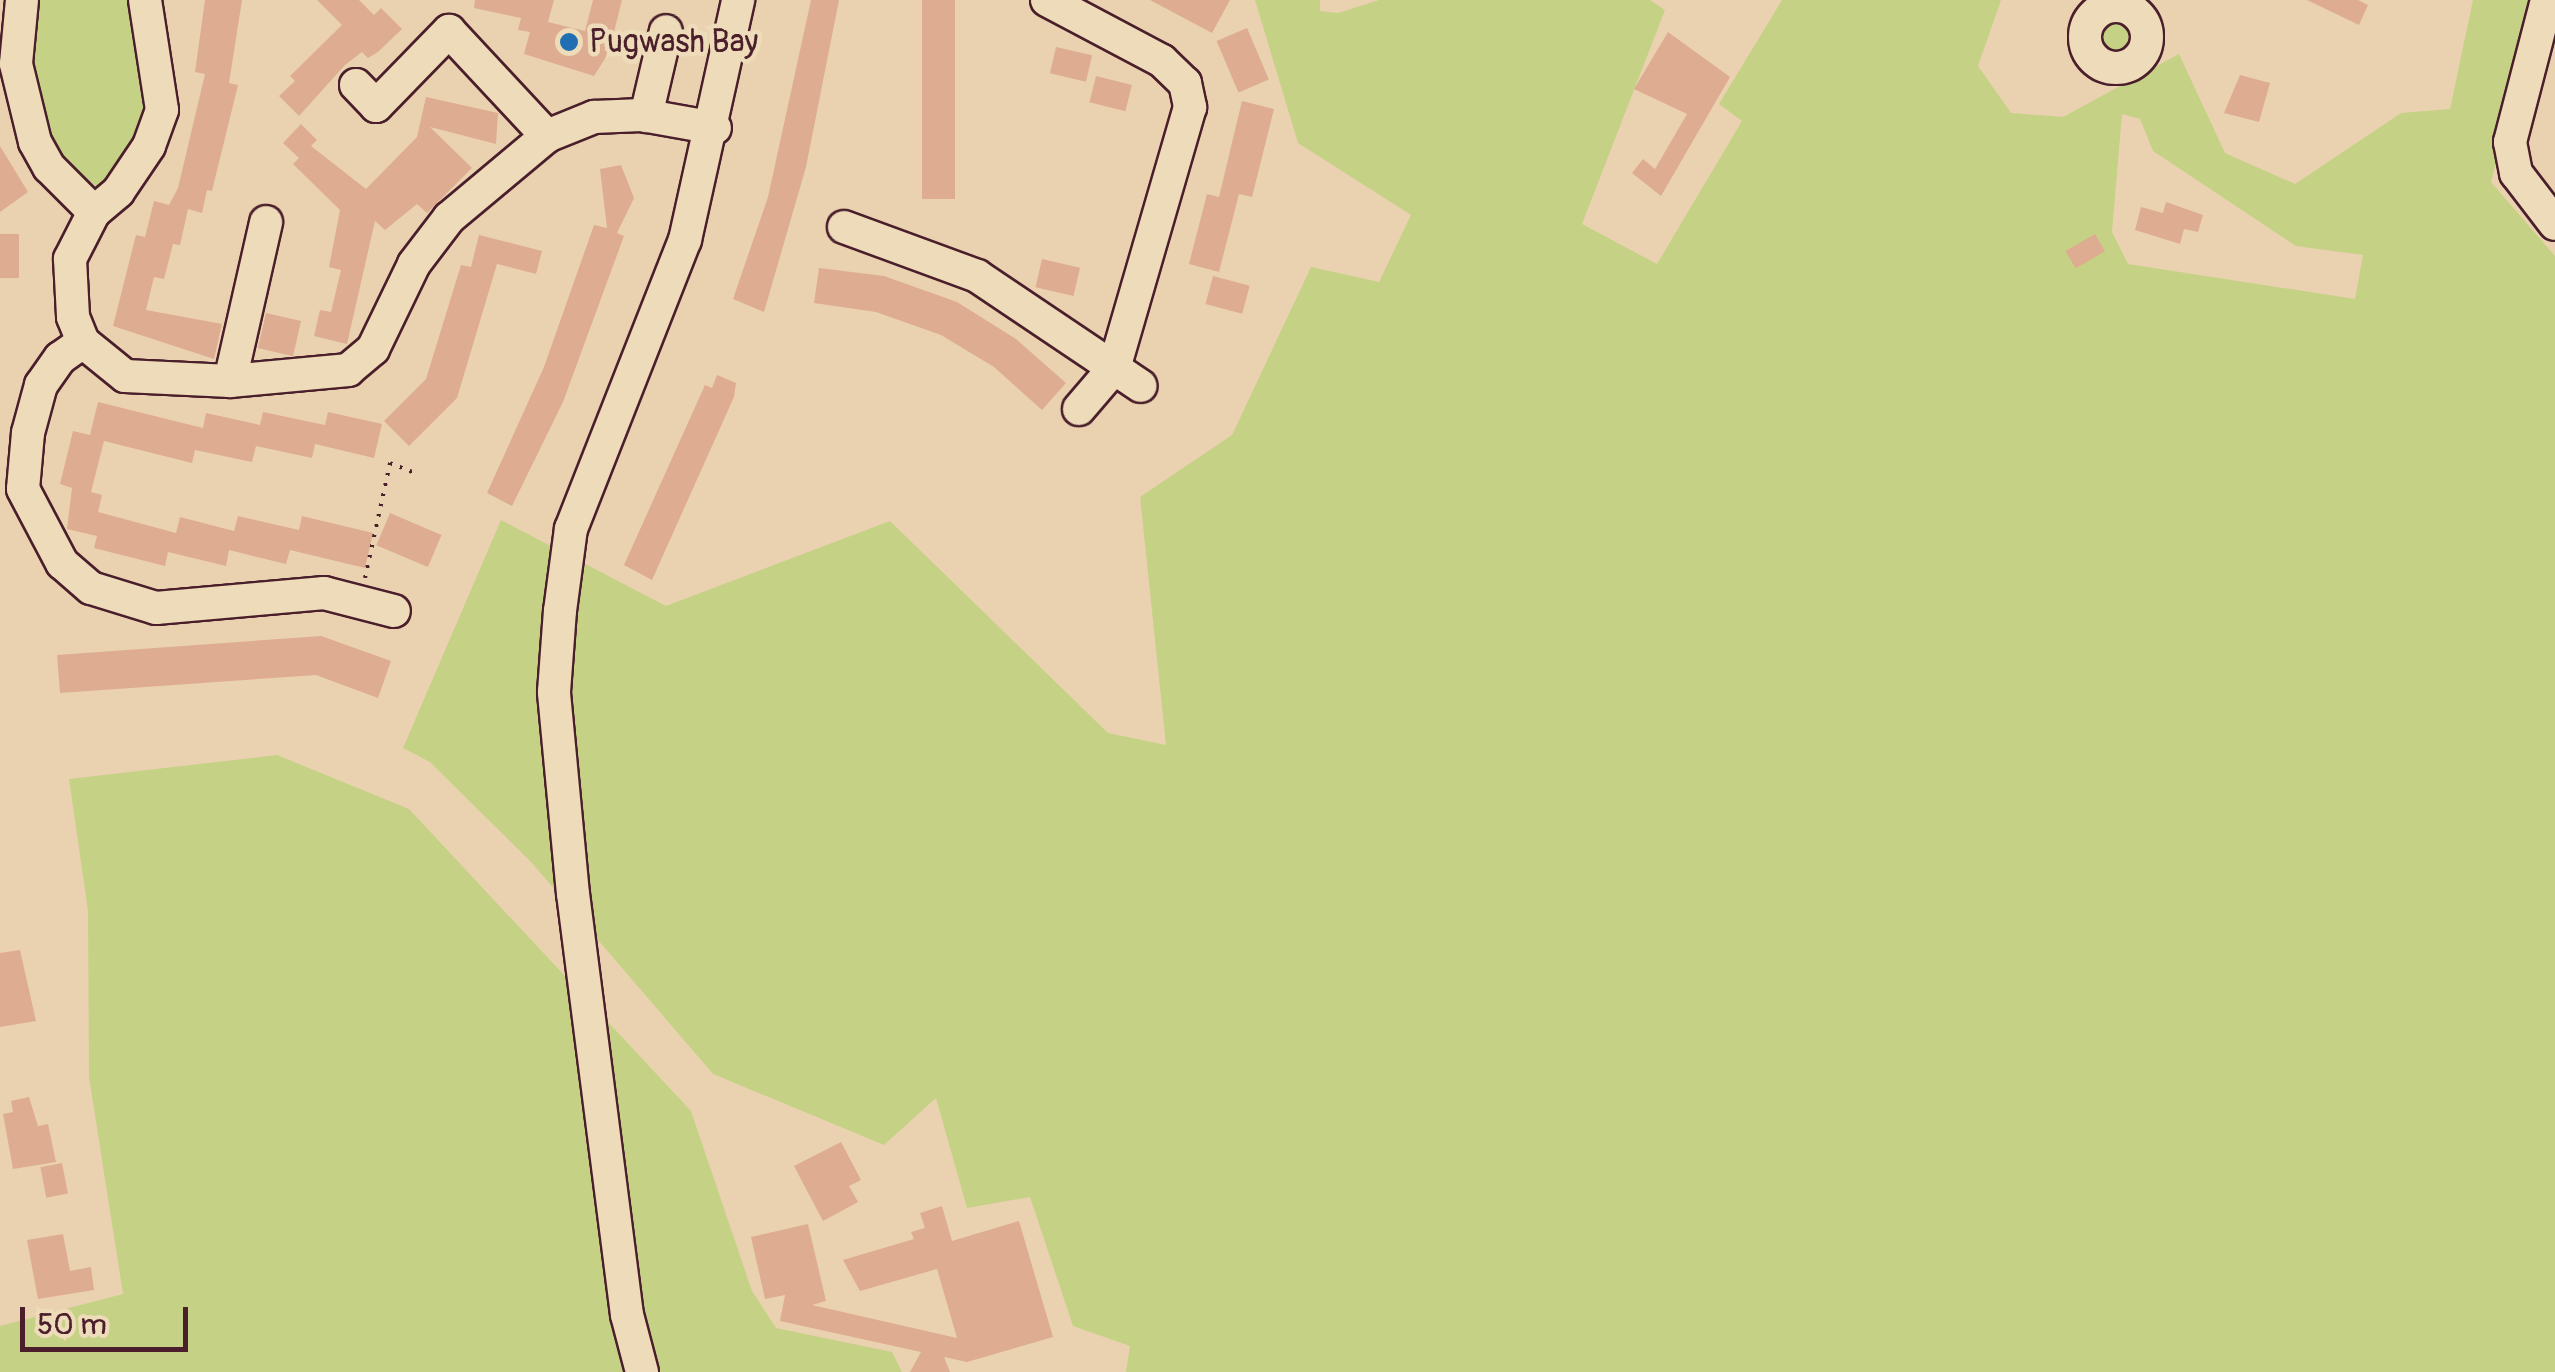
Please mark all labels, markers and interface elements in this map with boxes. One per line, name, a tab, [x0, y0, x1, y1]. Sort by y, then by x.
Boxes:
place label: Pugwash Bay	[589, 23, 758, 61]
marker: Pugwash Bay	[558, 31, 580, 53]
scale bar	[25, 1287, 192, 1349]
text: 50 m	[37, 1306, 107, 1343]

